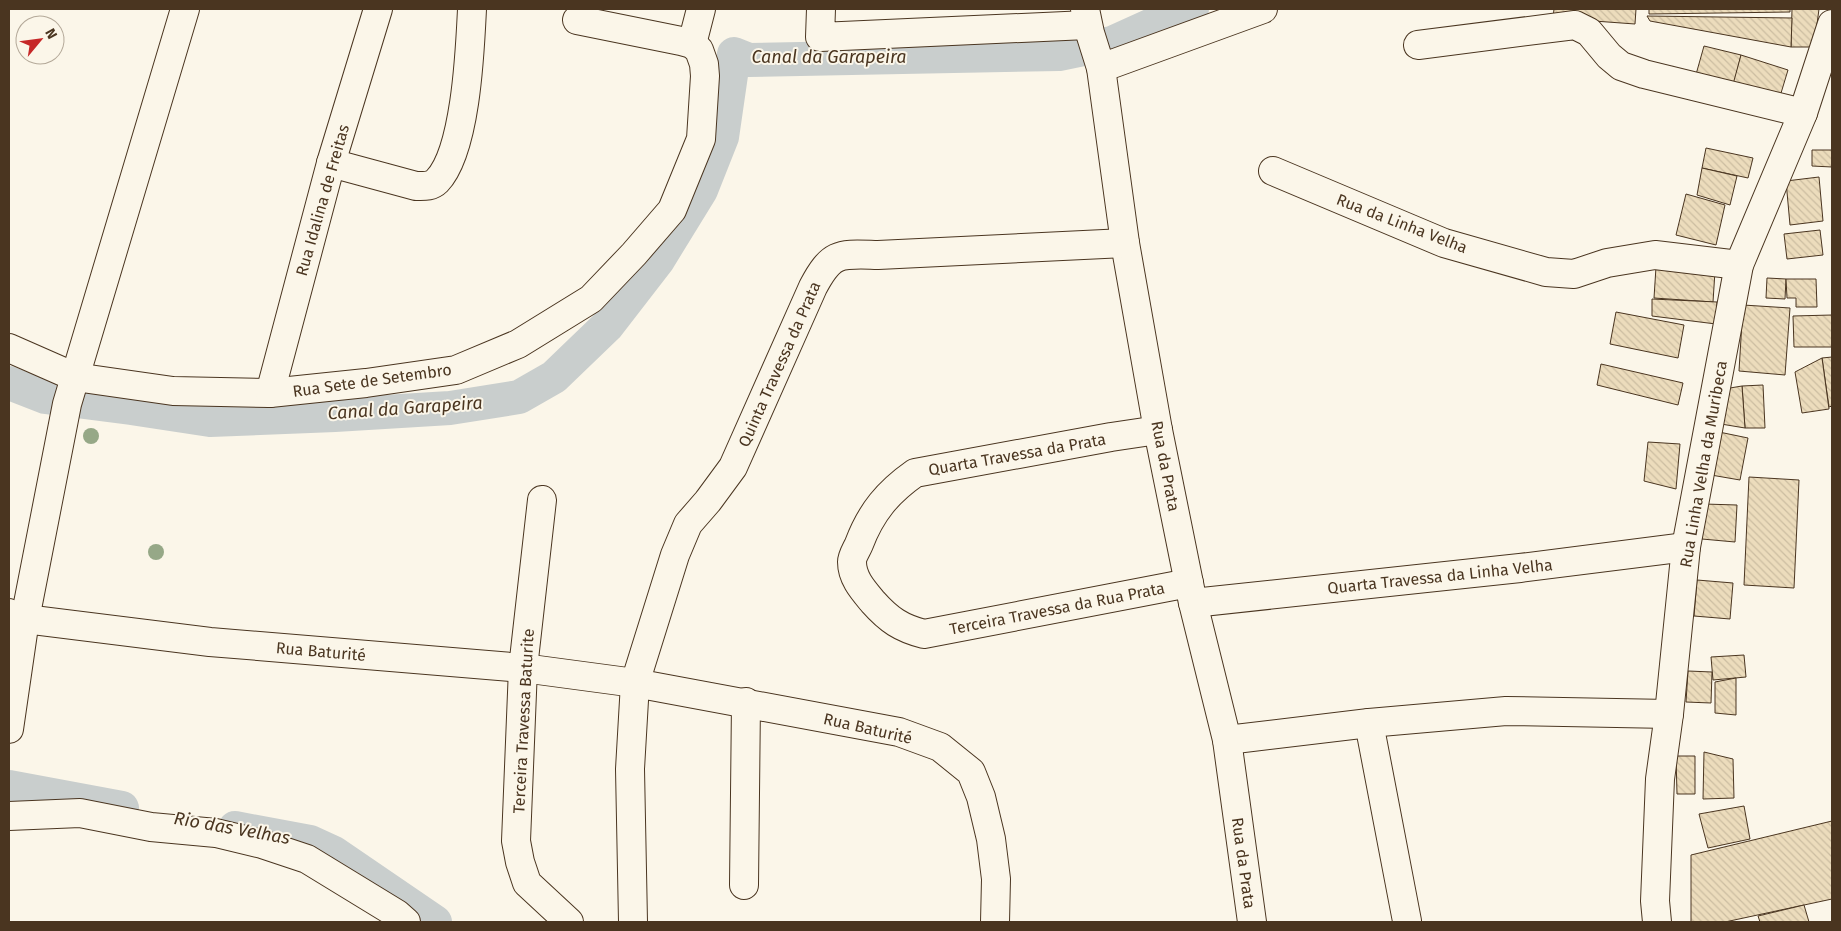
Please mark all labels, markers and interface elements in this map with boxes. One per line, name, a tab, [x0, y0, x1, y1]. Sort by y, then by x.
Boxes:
north arrow	[15, 15, 65, 65]
text: N	[41, 26, 61, 42]
water label: Canal da Garapeira	[751, 46, 907, 68]
street label: Rua Idalina de Freitas	[292, 122, 353, 278]
street label: Rua da Linha Velha	[1334, 190, 1470, 257]
street label: Quinta Travessa da Prata	[734, 279, 825, 450]
street label: Rua Linha Velha da Muribeca	[1676, 359, 1731, 569]
street label: Rua Sete de Setembro	[291, 360, 453, 401]
water label: Canal da Garapeira	[327, 392, 483, 424]
street label: Rua da Prata	[1147, 419, 1184, 513]
street label: Quarta Travessa da Prata	[927, 430, 1107, 479]
street label: Quarta Travessa da Linha Velha	[1326, 555, 1554, 598]
street label: Terceira Travessa da Rua Prata	[948, 578, 1166, 639]
street label: Terceira Travessa Baturite	[509, 628, 538, 814]
street label: Rua Baturité	[275, 638, 367, 665]
street label: Rua Baturité	[822, 709, 914, 748]
water label: Rio das Velhas	[172, 807, 292, 849]
street label: Rua da Prata	[1228, 816, 1259, 910]

